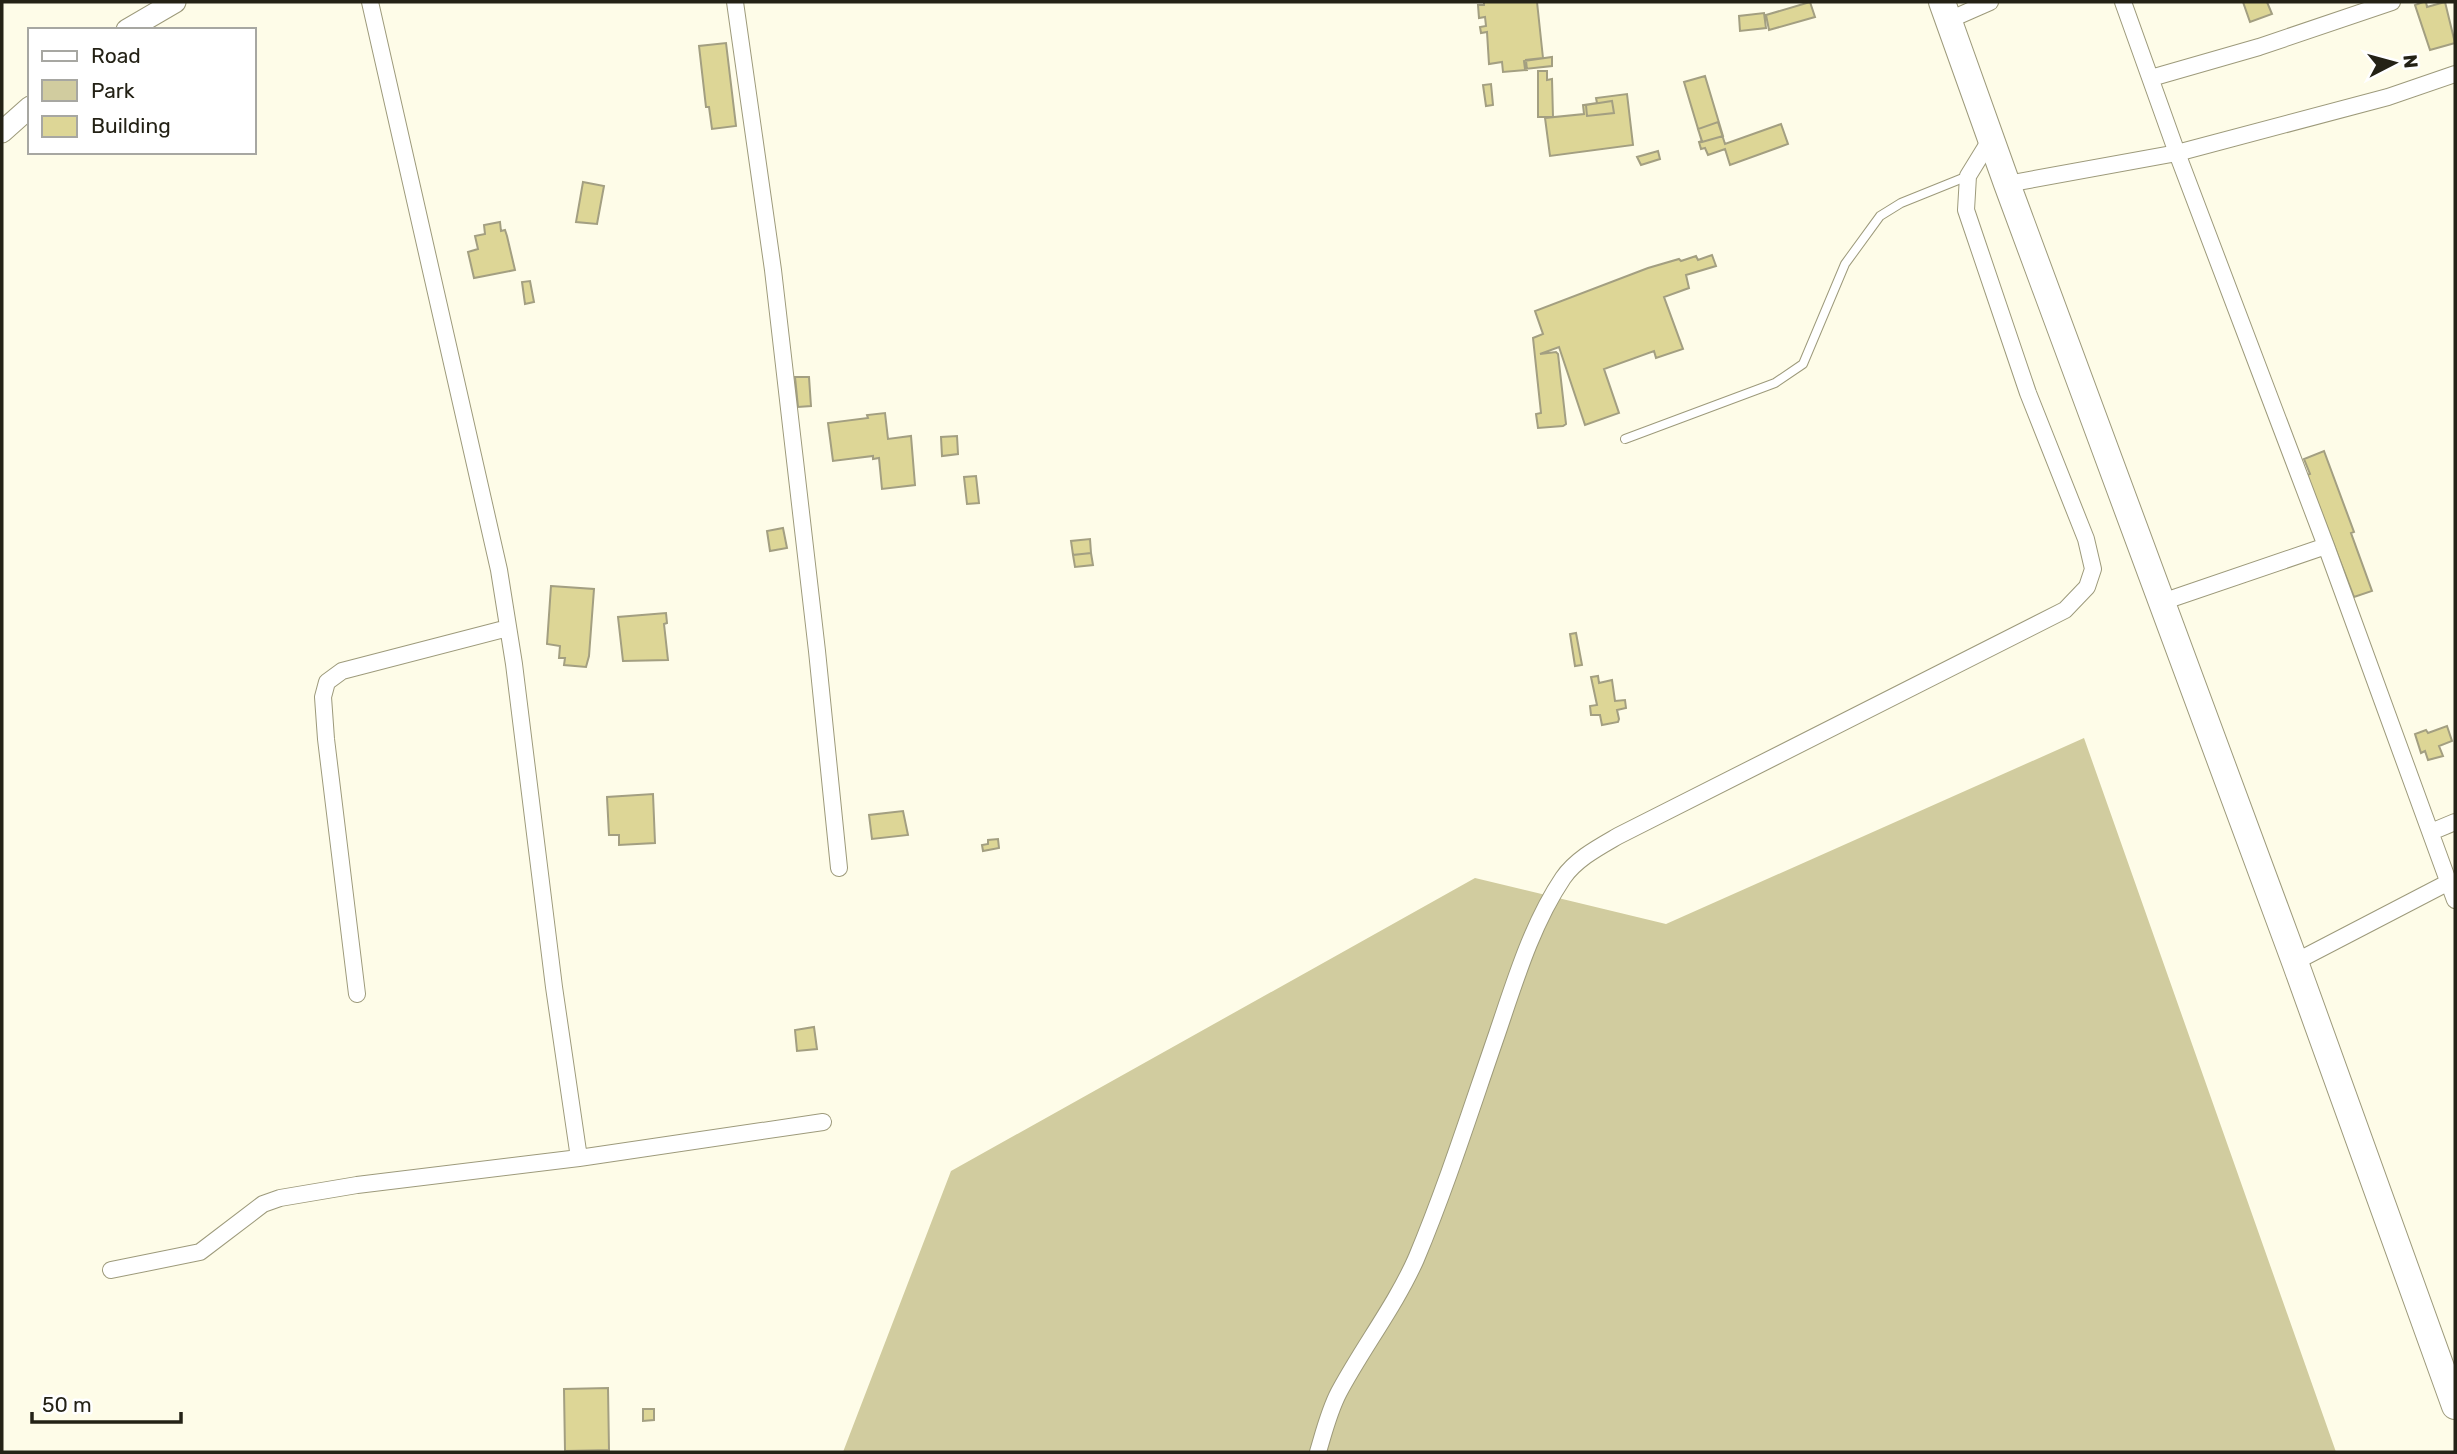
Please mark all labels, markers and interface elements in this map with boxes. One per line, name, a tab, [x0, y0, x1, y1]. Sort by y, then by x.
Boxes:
legend	[28, 28, 256, 154]
north arrow	[2359, 28, 2429, 98]
text: Road	[91, 43, 141, 68]
text: N	[2398, 53, 2423, 69]
text: Park	[91, 78, 135, 103]
text: Building	[91, 113, 171, 138]
scale bar	[32, 1380, 180, 1424]
text: 50 m	[42, 1392, 92, 1417]

